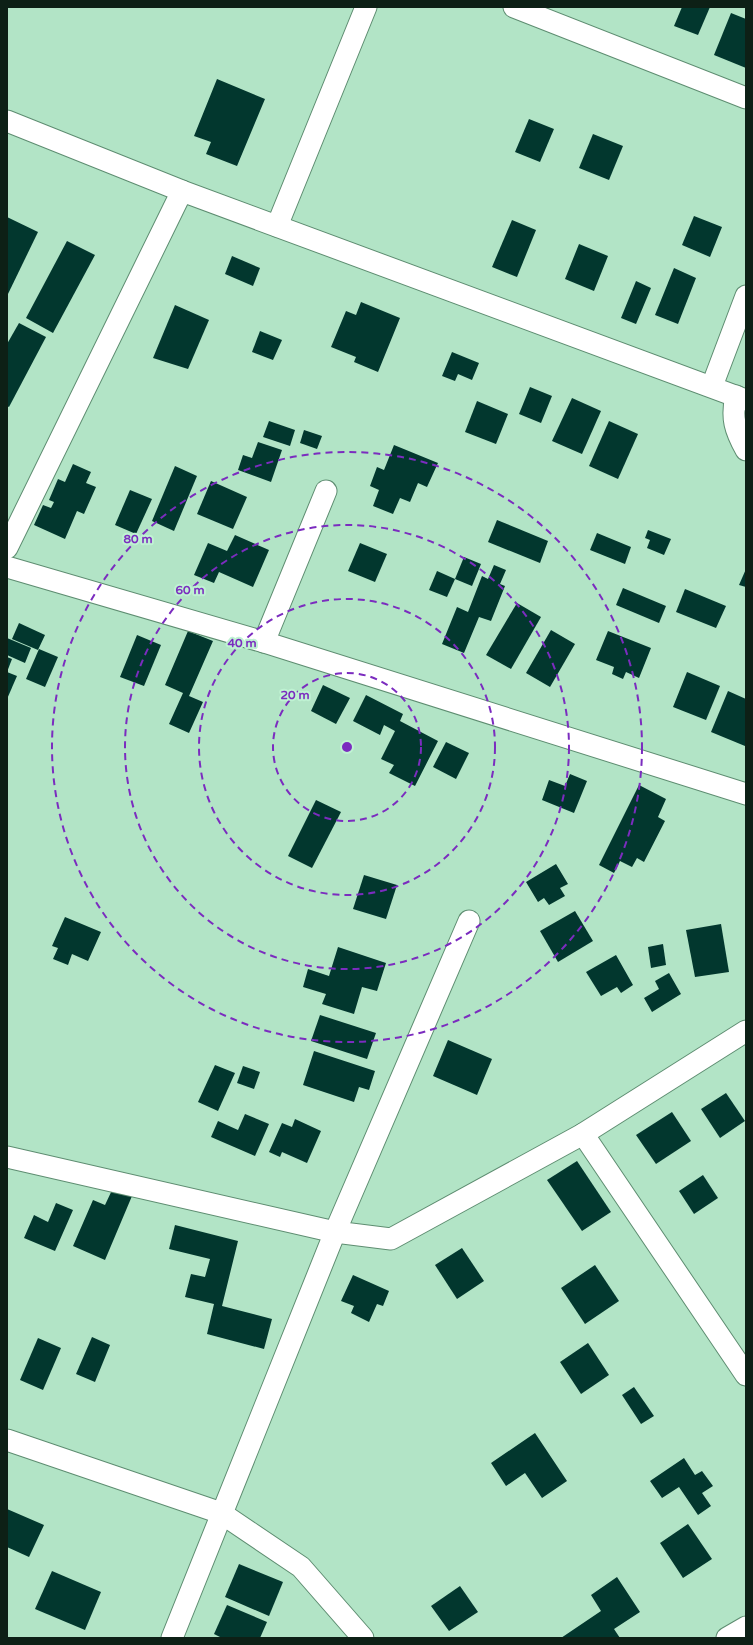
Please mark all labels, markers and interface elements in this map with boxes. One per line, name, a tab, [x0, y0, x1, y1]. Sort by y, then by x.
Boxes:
text: 80 m	[123, 532, 153, 546]
text: 60 m	[175, 583, 205, 597]
text: 40 m	[227, 636, 257, 650]
text: 20 m	[280, 688, 310, 702]
centre of rings	[340, 740, 354, 754]

